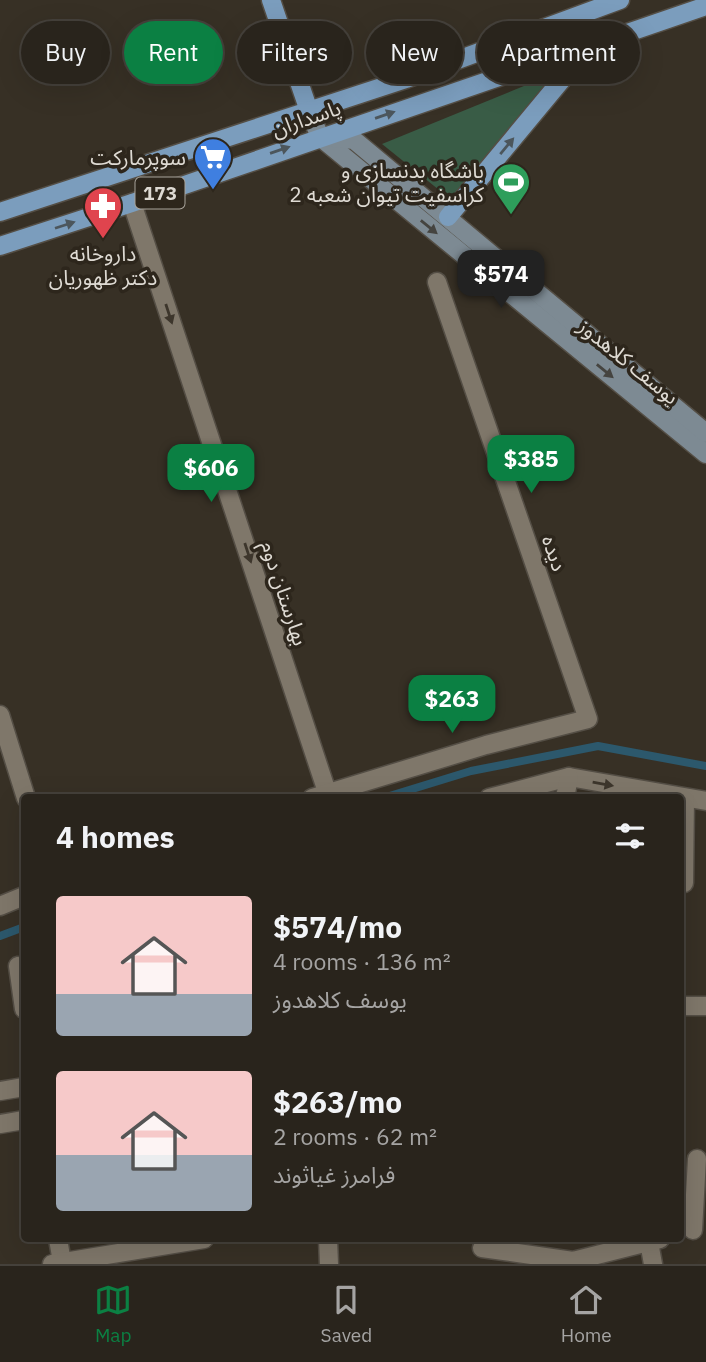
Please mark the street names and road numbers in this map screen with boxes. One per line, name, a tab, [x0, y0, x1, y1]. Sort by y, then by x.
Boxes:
street label: پاسداران	[268, 93, 344, 143]
road number: 173	[136, 178, 184, 209]
street label: یوسف کلاهدوز	[572, 311, 685, 410]
street label: دیده	[536, 531, 574, 575]
street label: بهارستان دوم	[252, 537, 315, 650]

